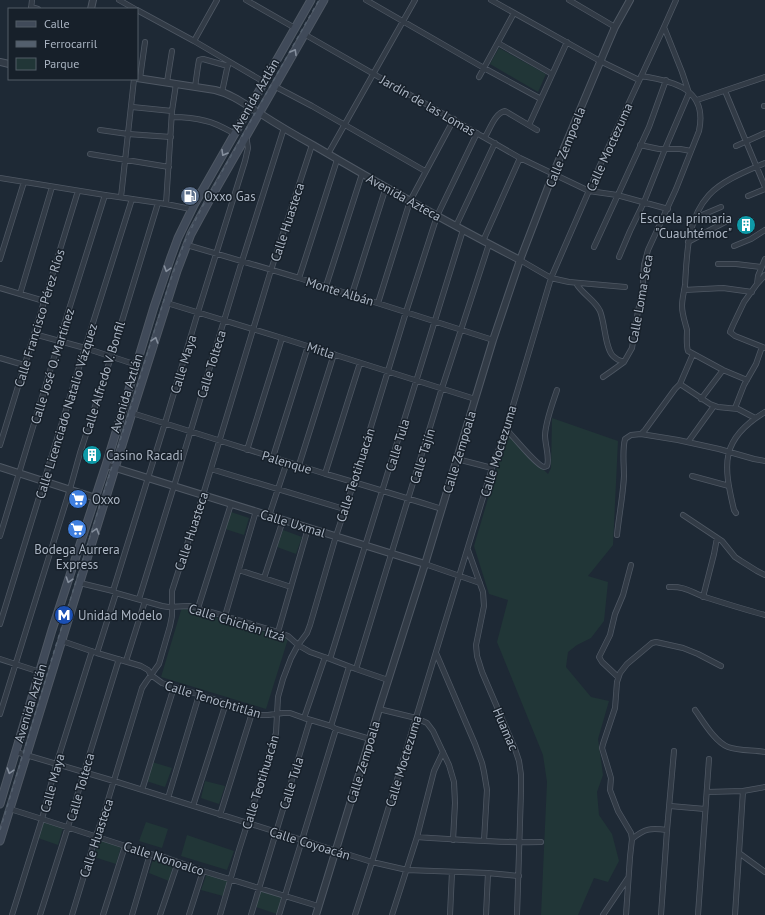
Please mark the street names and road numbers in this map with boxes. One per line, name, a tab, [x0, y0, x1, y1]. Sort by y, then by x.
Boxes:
street label: Avenida Aztlán	[228, 56, 283, 135]
street label: Jardín de las Lomas	[376, 71, 478, 140]
street label: Calle Moctezuma	[582, 100, 637, 194]
street label: Calle Zempoala	[542, 104, 589, 190]
street label: Avenida Azteca	[363, 170, 444, 225]
street label: Calle Huasteca	[267, 181, 308, 264]
street label: Calle Francisco Pérez Ríos	[10, 247, 69, 389]
street label: Calle Loma Seca	[624, 253, 657, 345]
street label: Monte Albán	[304, 273, 376, 310]
street label: Calle José O. Martínez	[27, 306, 78, 426]
street label: Calle Alfredo V. Bonfil	[78, 319, 129, 437]
street label: Calle Licenciado Natalio Vázquez	[32, 321, 101, 501]
street label: Calle Tolteca	[193, 328, 230, 400]
street label: Calle Maya	[166, 333, 200, 396]
street label: Mitla	[305, 338, 337, 363]
street label: Avenida Aztlán	[106, 352, 147, 435]
street label: Calle Moctezuma	[476, 403, 520, 499]
street label: Calle Zempoala	[439, 409, 480, 495]
street label: Calle Tula	[381, 417, 414, 473]
street label: Calle Teotihuacán	[332, 426, 379, 524]
street label: Calle Tajín	[406, 426, 439, 486]
street label: Palenque	[260, 447, 314, 478]
street label: Calle Huasteca	[171, 490, 212, 573]
street label: Calle Uxmal	[258, 506, 328, 542]
street label: Calle Chichén Itzá	[187, 600, 287, 645]
street label: Avenida Aztlán	[10, 662, 51, 745]
street label: Calle Tenochtitlán	[163, 677, 263, 722]
street label: Huamac	[489, 705, 522, 753]
street label: Calle Moctezuma	[381, 713, 425, 809]
street label: Calle Zempoala	[343, 719, 384, 805]
street label: Calle Teotihuacán	[238, 733, 283, 831]
street label: Calle Tolteca	[63, 751, 98, 823]
street label: Calle Maya	[36, 752, 69, 815]
street label: Calle Tula	[275, 755, 308, 811]
street label: Calle Huasteca	[76, 797, 117, 880]
street label: Calle Coyoacán	[267, 823, 352, 864]
street label: Calle Nonoalco	[121, 837, 206, 880]

